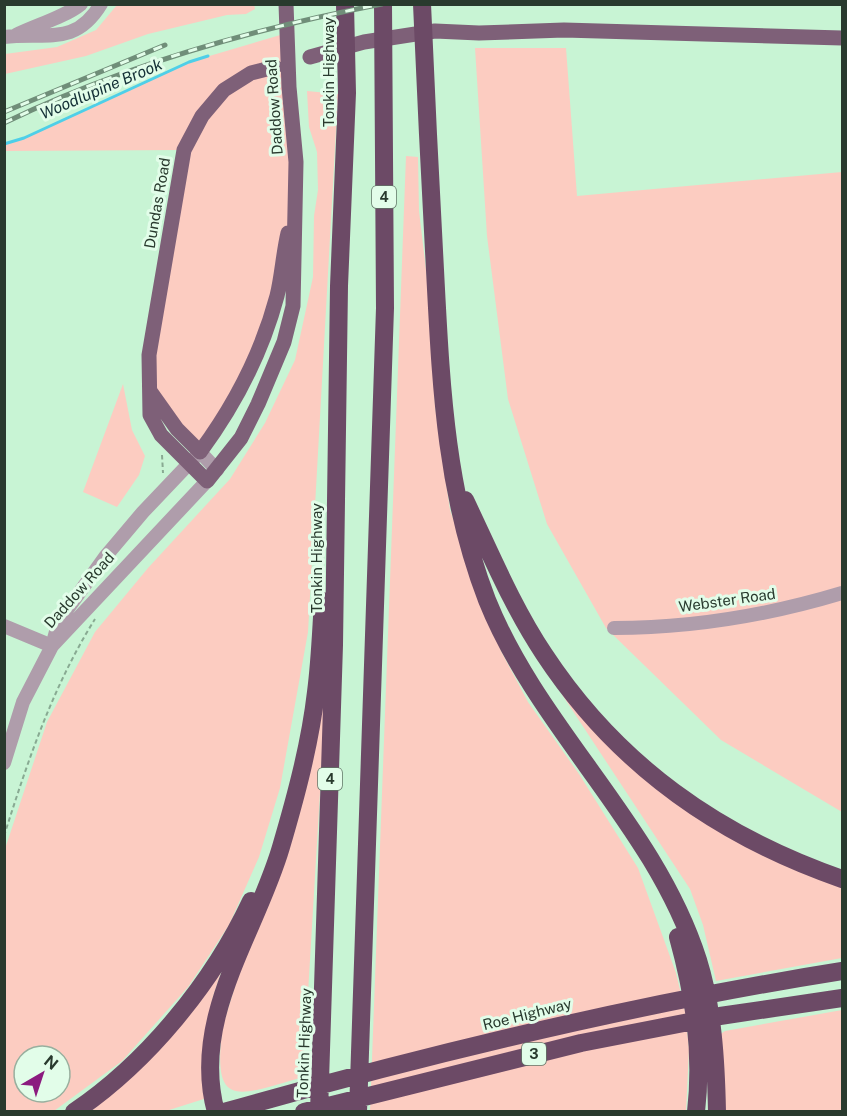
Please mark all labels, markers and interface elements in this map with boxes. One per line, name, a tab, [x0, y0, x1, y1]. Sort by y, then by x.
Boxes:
street label: Tonkin Highway	[320, 17, 337, 127]
water label: Woodlupine Brook	[37, 55, 165, 123]
street label: Daddow Road	[262, 59, 286, 155]
street label: Dundas Road	[141, 156, 173, 250]
road number: 4	[372, 186, 396, 208]
street label: Tonkin Highway	[308, 503, 325, 613]
street label: Daddow Road	[41, 549, 117, 631]
street label: Webster Road	[677, 585, 777, 615]
road number: 4	[318, 768, 342, 790]
street label: Tonkin Highway	[294, 988, 314, 1098]
street label: Roe Highway	[481, 995, 573, 1033]
road number: 3	[522, 1043, 546, 1065]
north arrow	[12, 1044, 72, 1104]
text: N	[40, 1051, 62, 1074]

